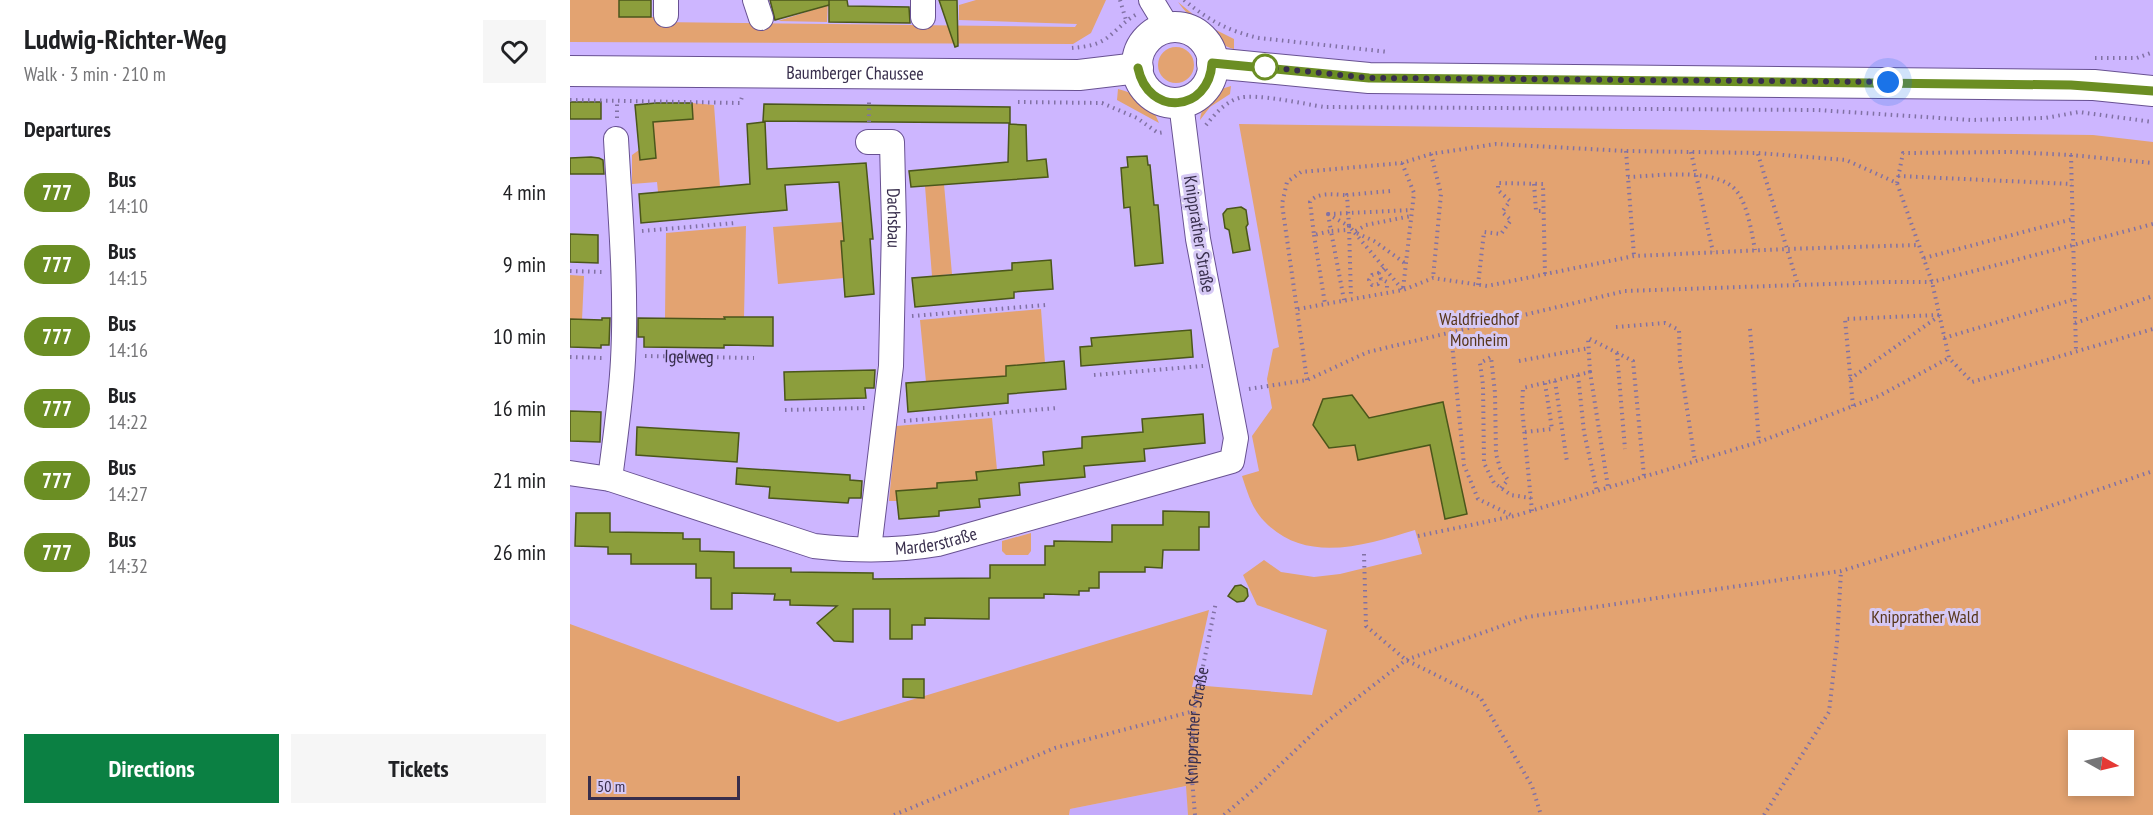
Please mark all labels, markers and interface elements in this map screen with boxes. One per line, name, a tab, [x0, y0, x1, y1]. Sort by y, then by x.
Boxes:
text: Ludwig-Richter-Weg	[24, 20, 227, 57]
button: heart	[483, 20, 546, 83]
unlabelled marker	[1252, 54, 1278, 80]
text: Walk · 3 min · 210 m	[24, 61, 166, 87]
street label: Baumberger Chaussee	[786, 61, 924, 85]
your location	[1873, 67, 1903, 97]
text: Departures	[24, 115, 111, 143]
text: Bus	[108, 165, 136, 193]
street label: Knipprather Straße	[1179, 174, 1220, 294]
text: 4 min	[503, 178, 546, 206]
text: 777	[42, 179, 72, 206]
street label: Dachsbau	[882, 188, 906, 248]
text: 14:10	[108, 193, 148, 219]
text: Bus	[108, 237, 136, 265]
text: 9 min	[503, 250, 546, 278]
text: 777	[42, 251, 72, 278]
text: 14:15	[108, 265, 148, 291]
park label: Waldfriedhof Monheim	[1439, 307, 1520, 351]
text: Bus	[108, 309, 136, 337]
text: 10 min	[493, 322, 546, 350]
text: 777	[42, 323, 72, 350]
text: 14:16	[108, 337, 148, 363]
street label: Igelweg	[664, 344, 714, 368]
text: Bus	[108, 381, 136, 409]
text: 16 min	[493, 394, 546, 422]
text: 777	[42, 395, 72, 422]
text: 14:22	[108, 409, 148, 435]
text: Bus	[108, 453, 136, 481]
text: 21 min	[493, 466, 546, 494]
text: 777	[42, 467, 72, 494]
text: 14:27	[108, 481, 148, 507]
street label: Marderstraße	[894, 522, 979, 560]
text: Bus	[108, 525, 136, 553]
text: 26 min	[493, 538, 546, 566]
text: 777	[42, 539, 72, 566]
text: 14:32	[108, 553, 148, 579]
park label: Knipprather Wald	[1871, 605, 1979, 628]
street label: Knipprather Straße	[1179, 665, 1214, 785]
north arrow	[2068, 730, 2134, 796]
map controls	[2068, 730, 2134, 796]
button: Directions	[24, 734, 279, 803]
button: Tickets	[291, 734, 546, 803]
scale bar	[588, 773, 740, 800]
text: 50 m	[597, 776, 625, 796]

